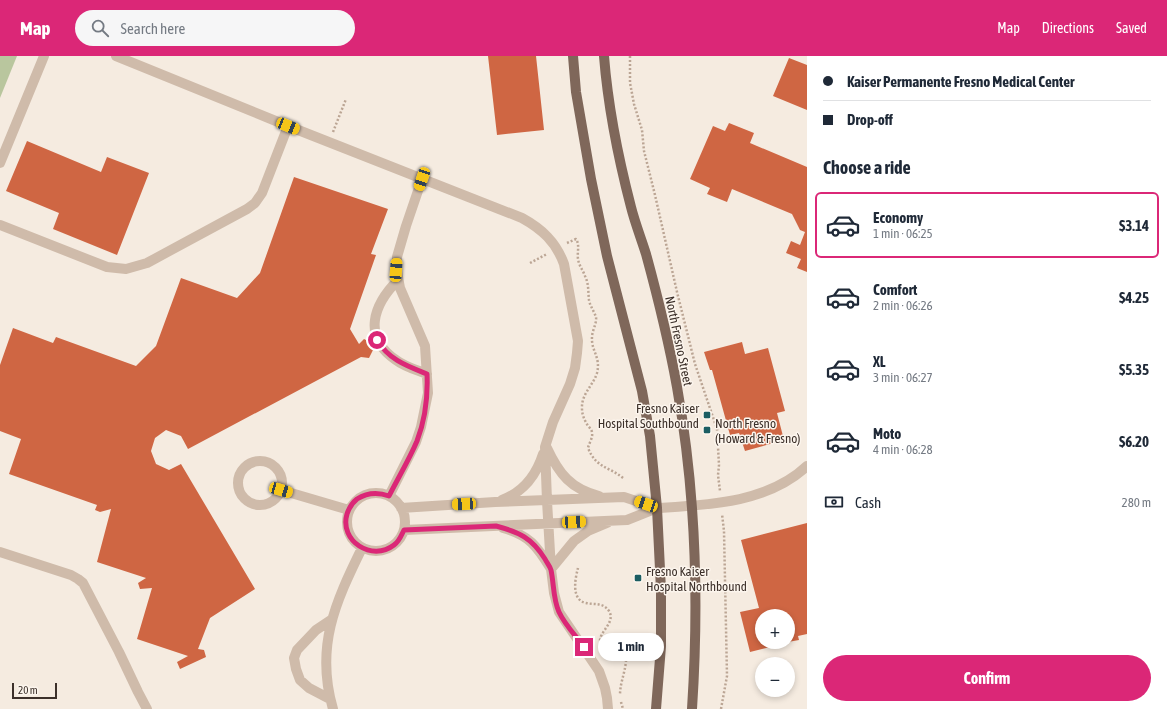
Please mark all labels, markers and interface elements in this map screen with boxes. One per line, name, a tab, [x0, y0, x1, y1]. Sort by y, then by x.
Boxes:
search box	[75, 10, 355, 46]
text: Map	[20, 17, 51, 39]
icon: search	[89, 17, 111, 39]
text: Search here	[121, 20, 185, 37]
text: Map	[997, 20, 1020, 36]
text: Directions	[1042, 20, 1094, 36]
text: Saved	[1116, 20, 1147, 36]
text: Kaiser Permanente Fresno Medical Center	[847, 73, 1074, 90]
text: Drop-off	[847, 111, 893, 128]
car	[275, 116, 301, 136]
text: Choose a ride	[823, 157, 911, 178]
car	[412, 166, 432, 192]
icon: car	[825, 207, 861, 243]
text: Economy	[873, 209, 923, 226]
text: $3.14	[1119, 217, 1149, 234]
text: 1 min · 06:25	[873, 226, 933, 241]
car	[389, 258, 403, 282]
icon: car	[825, 279, 861, 315]
text: Comfort	[873, 281, 917, 298]
text: $4.25	[1119, 289, 1149, 306]
street label: North Fresno Street	[662, 295, 696, 387]
text: 2 min · 06:26	[873, 298, 933, 313]
route start	[368, 331, 386, 349]
icon: car	[825, 351, 861, 387]
text: XL	[873, 353, 886, 370]
text: $5.35	[1119, 361, 1149, 378]
text: 3 min · 06:27	[873, 370, 933, 385]
place label: Fresno Kaiser Hospital Southbound	[598, 401, 699, 431]
marker: Fresno Kaiser Hospital Southbound	[702, 410, 712, 420]
place label: North Fresno (Howard & Fresno)	[715, 416, 801, 446]
icon: car	[825, 423, 861, 459]
marker: North Fresno (Howard & Fresno)	[702, 425, 712, 435]
text: Moto	[873, 425, 901, 442]
text: $6.20	[1119, 433, 1149, 450]
text: 4 min · 06:28	[873, 442, 933, 457]
car	[268, 481, 294, 499]
icon: cash	[823, 491, 845, 513]
car	[633, 494, 659, 514]
text: Cash	[855, 494, 881, 511]
text: 280 m	[1122, 495, 1151, 510]
car	[452, 497, 476, 511]
car	[562, 515, 586, 529]
place label: Fresno Kaiser Hospital Northbound	[646, 564, 747, 594]
marker: Fresno Kaiser Hospital Northbound	[633, 573, 643, 583]
map controls	[755, 609, 795, 697]
button: +	[755, 609, 795, 649]
callout: 1 min	[598, 633, 664, 661]
route end	[575, 638, 593, 656]
text: 1 min	[618, 639, 644, 654]
button: Confirm	[823, 655, 1151, 701]
button: −	[755, 657, 795, 697]
scale bar	[12, 681, 57, 700]
text: 20 m	[18, 684, 38, 696]

